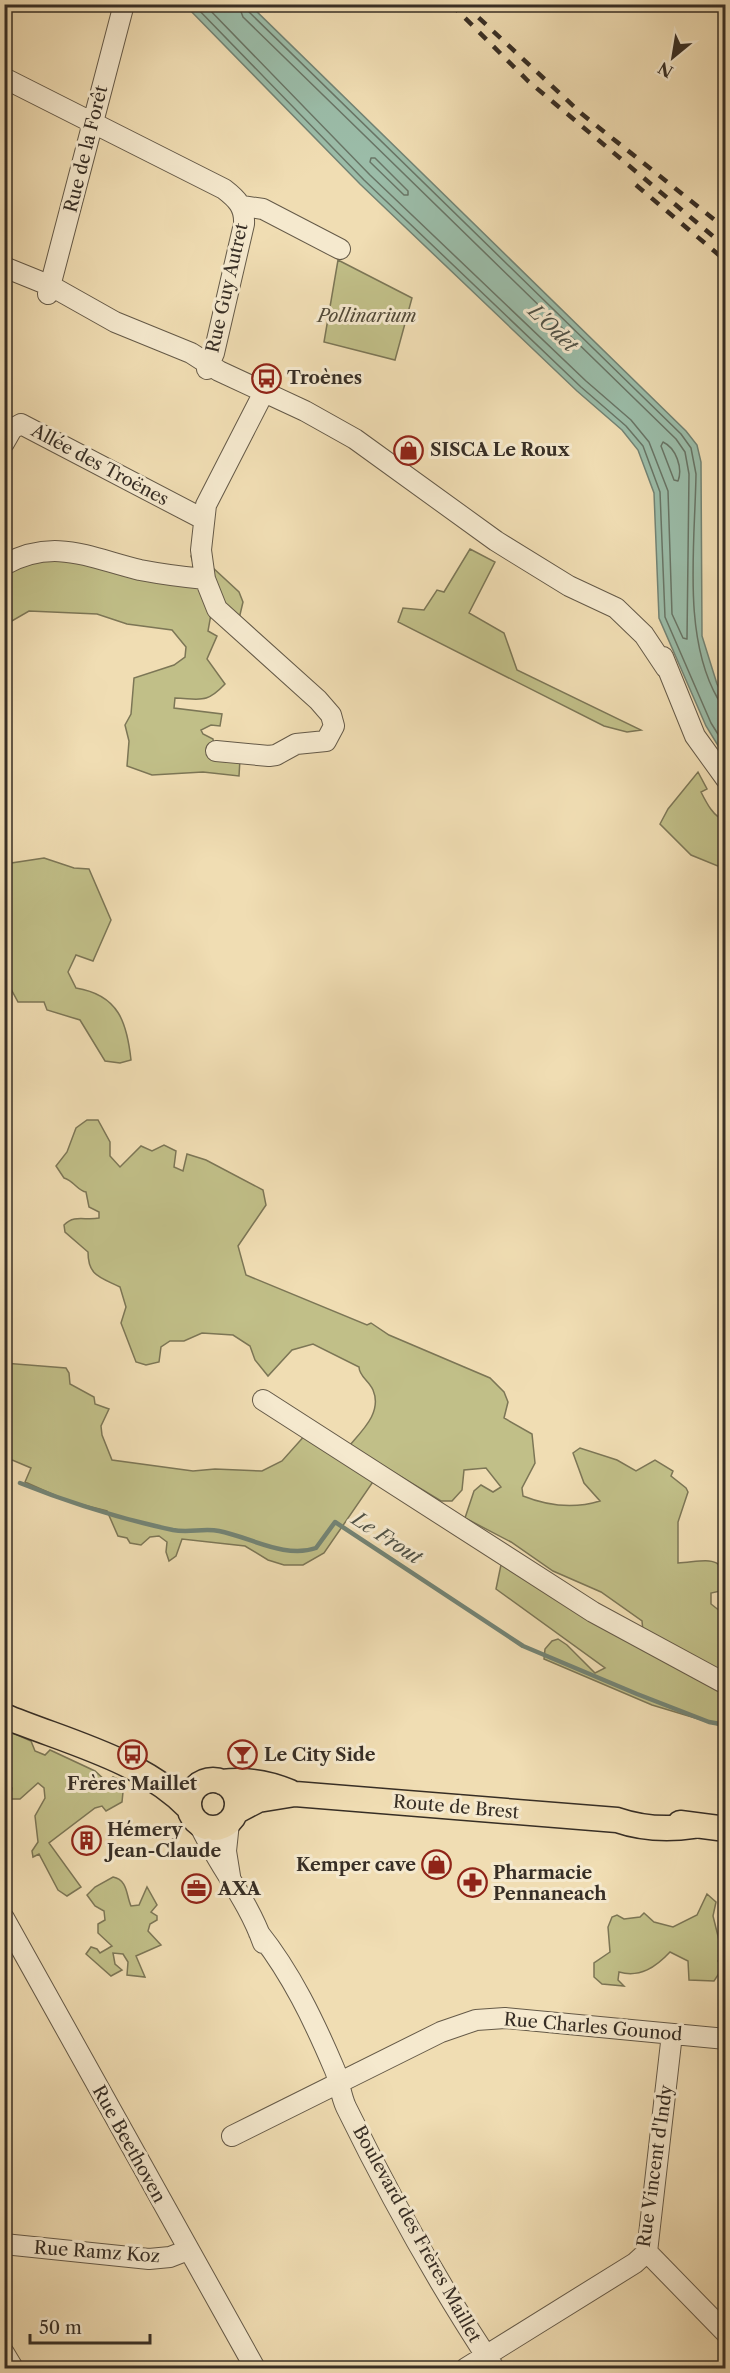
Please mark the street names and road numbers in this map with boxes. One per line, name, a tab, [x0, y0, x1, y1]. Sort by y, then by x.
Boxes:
street label: Rue de la Forêt	[60, 83, 113, 215]
street label: Rue Guy Autret	[201, 220, 253, 355]
street label: Allée des Troënes	[27, 419, 172, 510]
street label: Route de Brest	[392, 1791, 520, 1824]
street label: Rue Charles Gounod	[503, 2008, 683, 2046]
street label: Rue Beethoven	[88, 2082, 170, 2206]
street label: Rue Vincent d'Indy	[633, 2082, 677, 2249]
street label: Boulevard des Frères Maillet	[348, 2122, 486, 2347]
street label: Rue Ramz Koz	[33, 2237, 161, 2267]

